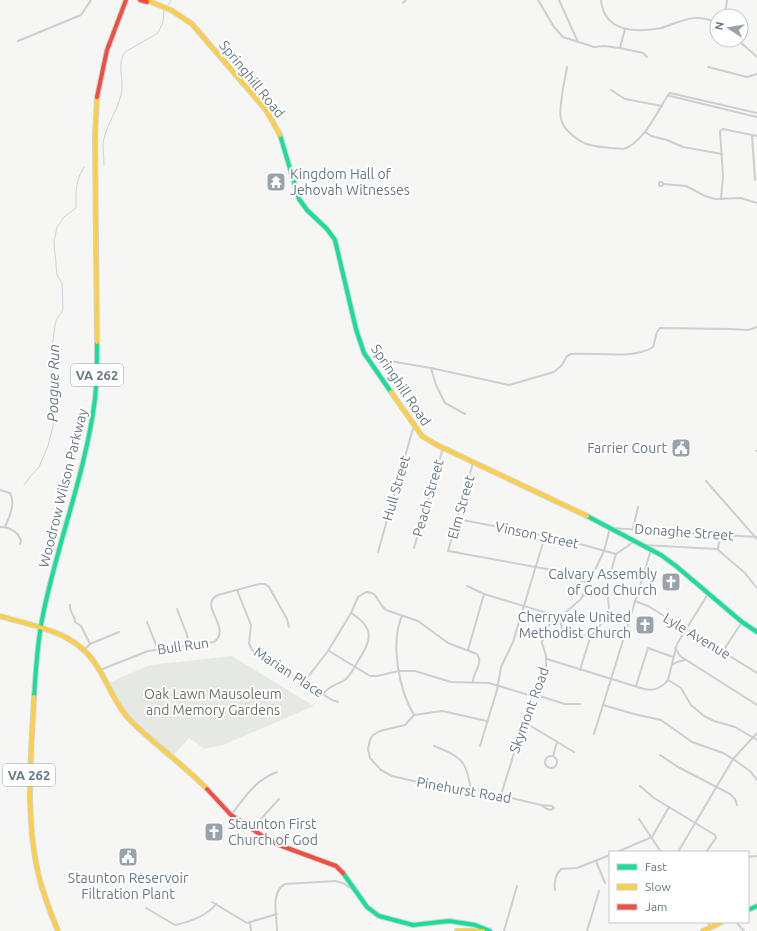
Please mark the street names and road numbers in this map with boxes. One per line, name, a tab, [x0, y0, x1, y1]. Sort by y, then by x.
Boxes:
street label: Springhill Road	[216, 37, 288, 121]
street label: Springhill Road	[368, 341, 434, 429]
road number: VA 262	[71, 364, 123, 386]
street label: Woodrow Wilson Parkway	[35, 407, 91, 569]
street label: Hull Street	[379, 453, 413, 523]
street label: Peach Street	[409, 457, 447, 539]
street label: Elm Street	[444, 473, 478, 541]
street label: Vinson Street	[494, 518, 581, 552]
street label: Donaghe Street	[634, 521, 735, 543]
street label: Lyle Avenue	[661, 610, 733, 662]
street label: Bull Run	[156, 634, 210, 658]
street label: Marian Place	[251, 644, 327, 700]
street label: Skymont Road	[506, 665, 552, 755]
road number: VA 262	[3, 764, 55, 786]
street label: Pinehurst Road	[415, 774, 513, 806]

